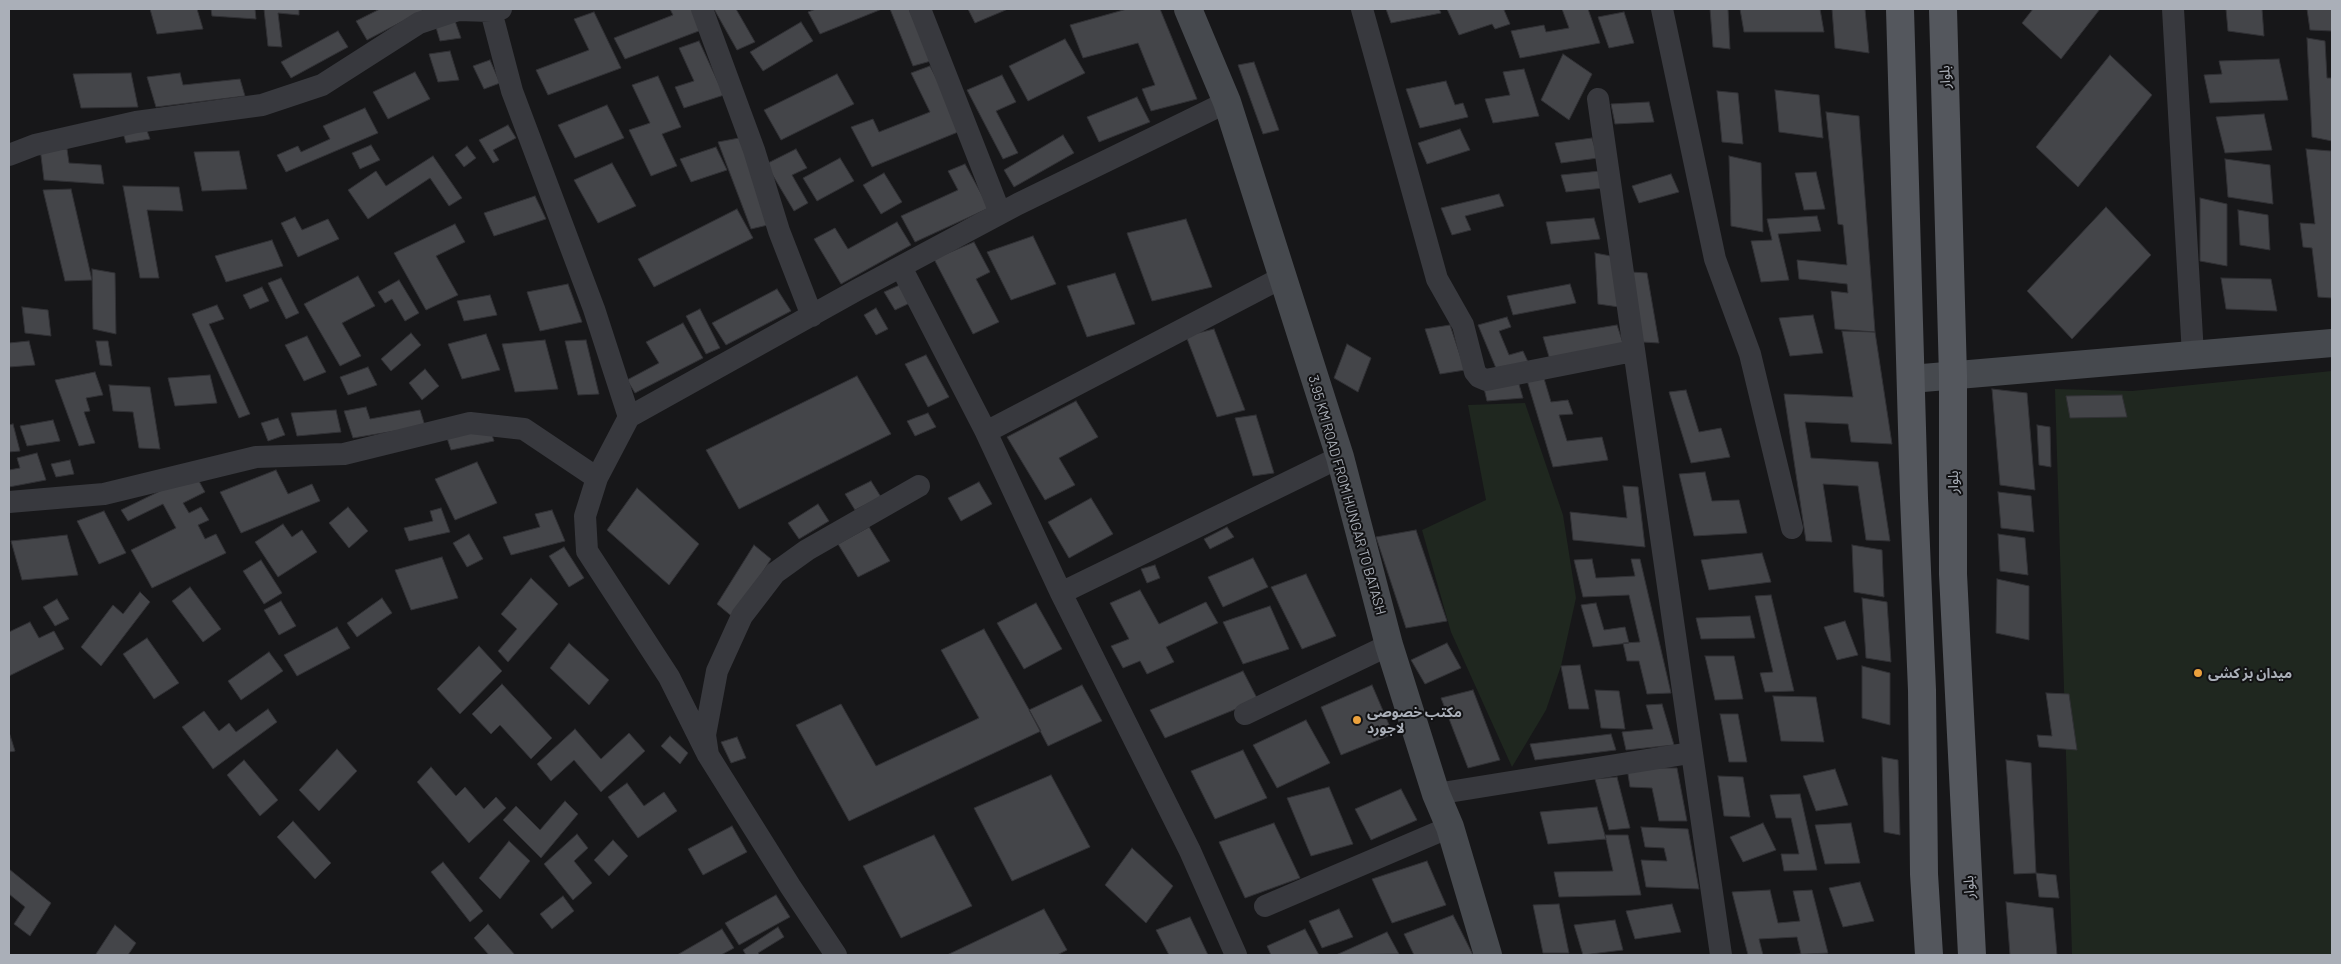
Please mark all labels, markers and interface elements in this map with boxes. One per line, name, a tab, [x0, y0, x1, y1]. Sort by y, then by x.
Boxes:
street label: بلوار	[1936, 65, 1954, 89]
street label: 3.95 KM ROAD FROM HUNGAR TO BATASH	[1305, 373, 1389, 617]
street label: بلوار	[1945, 470, 1961, 494]
place label: میدان بز کشی	[2208, 665, 2292, 681]
marker: میدان بز کشی	[2192, 667, 2204, 679]
place label: مکتب خصوصی لاجورد	[1367, 704, 1462, 736]
marker: مکتب خصوصی لاجورد	[1351, 714, 1363, 726]
street label: بلوار	[1960, 875, 1978, 899]

